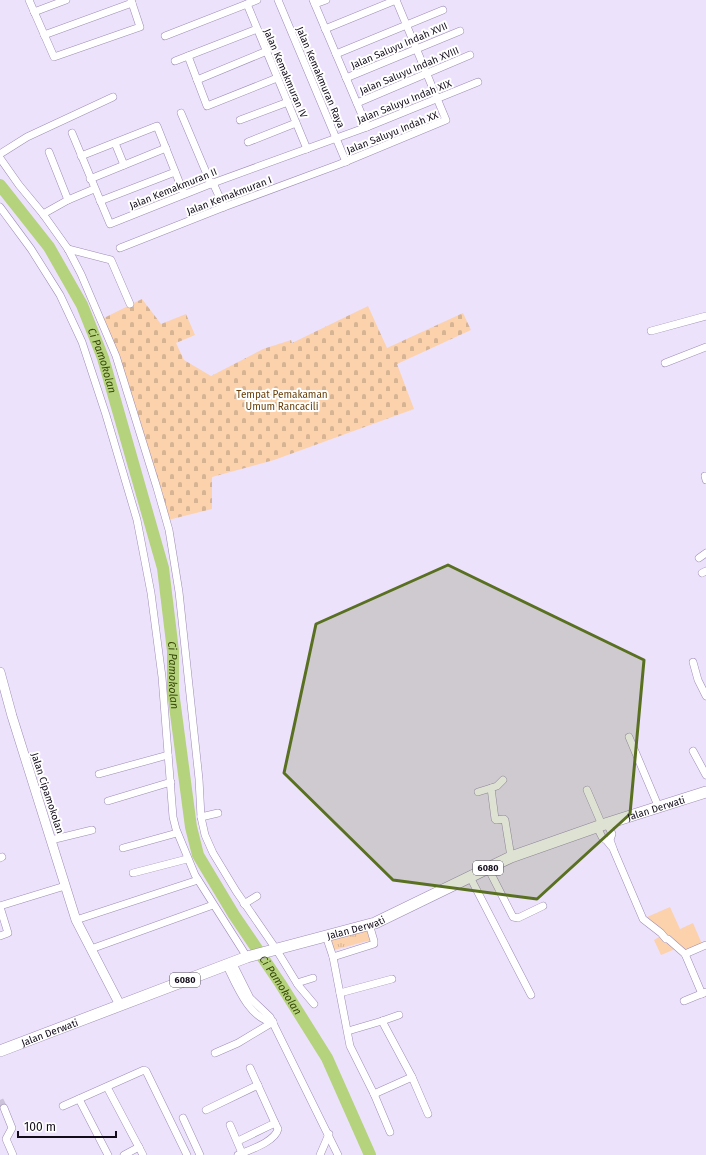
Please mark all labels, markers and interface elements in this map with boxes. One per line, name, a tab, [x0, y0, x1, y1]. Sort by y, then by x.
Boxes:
street label: Jalan Saluyu Indah XVII	[349, 20, 449, 72]
street label: Jalan Kemakmuran Raya	[293, 25, 347, 130]
street label: Jalan Kemakmuran IV	[261, 27, 310, 120]
street label: Jalan Saluyu Indah XVIII	[358, 45, 461, 97]
street label: Jalan Saluyu Indah XIX	[355, 77, 454, 126]
street label: Jalan Saluyu Indah XX	[345, 109, 440, 157]
street label: Jalan Kemakmuran II	[128, 166, 219, 212]
street label: Jalan Kemakmuran I	[185, 174, 274, 218]
water label: Ci Pamokolan	[85, 326, 119, 395]
park label: Tempat Pemakaman Umum Rancacili	[236, 389, 328, 413]
water label: Ci Pamokolan	[165, 641, 181, 710]
street label: Jalan Cipamokolan	[28, 751, 66, 835]
street label: Jalan Derwati	[626, 794, 687, 824]
road number: 6080	[473, 861, 503, 875]
street label: Jalan Derwati	[326, 914, 387, 943]
water label: Ci Pamokolan	[256, 953, 304, 1017]
road number: 6080	[170, 973, 200, 987]
street label: Jalan Derwati	[20, 1017, 80, 1049]
scale bar	[18, 1113, 116, 1139]
text: 100 m	[24, 1120, 56, 1134]

